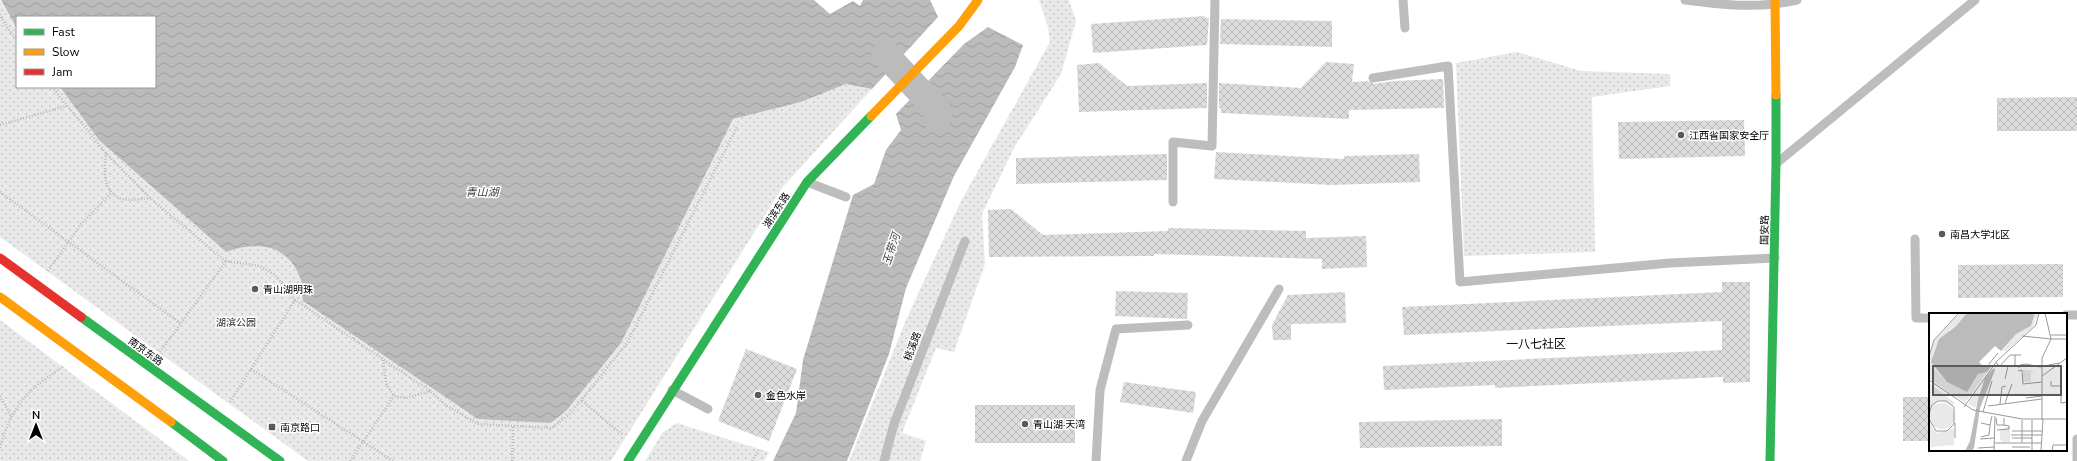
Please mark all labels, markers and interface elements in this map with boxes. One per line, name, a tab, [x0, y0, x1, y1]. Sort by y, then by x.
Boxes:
legend	[16, 16, 156, 88]
text: Fast	[52, 24, 75, 40]
text: Slow	[52, 44, 80, 60]
text: Jam	[51, 64, 73, 80]
place label: 江西省国家安全厅	[1689, 129, 1769, 143]
marker: 江西省国家安全厅	[1676, 130, 1686, 140]
water label: 青山湖	[466, 185, 500, 200]
street label: 湖滨东路	[760, 190, 794, 231]
street label: 国安路	[1758, 215, 1772, 245]
place label: 南昌大学北区	[1950, 228, 2010, 242]
water label: 玉带河	[879, 229, 905, 267]
marker: 南昌大学北区	[1937, 229, 1947, 239]
place label: 青山湖明珠	[263, 283, 313, 297]
marker: 青山湖明珠	[250, 284, 260, 294]
inset map	[1929, 313, 2067, 451]
park label: 湖滨公园	[216, 316, 256, 330]
street label: 桃溪路	[901, 330, 925, 363]
street label: 南京东路	[125, 334, 166, 369]
district label: 一八七社区	[1506, 336, 1566, 352]
place label: 金色水岸	[766, 389, 806, 403]
marker: 金色水岸	[753, 390, 763, 400]
north arrow	[16, 405, 56, 445]
text: N	[32, 408, 40, 423]
place label: 青山湖·天湾	[1033, 418, 1085, 432]
marker: 青山湖·天湾	[1020, 419, 1030, 429]
place label: 南京路口	[280, 421, 320, 435]
marker: 南京路口	[267, 422, 277, 432]

